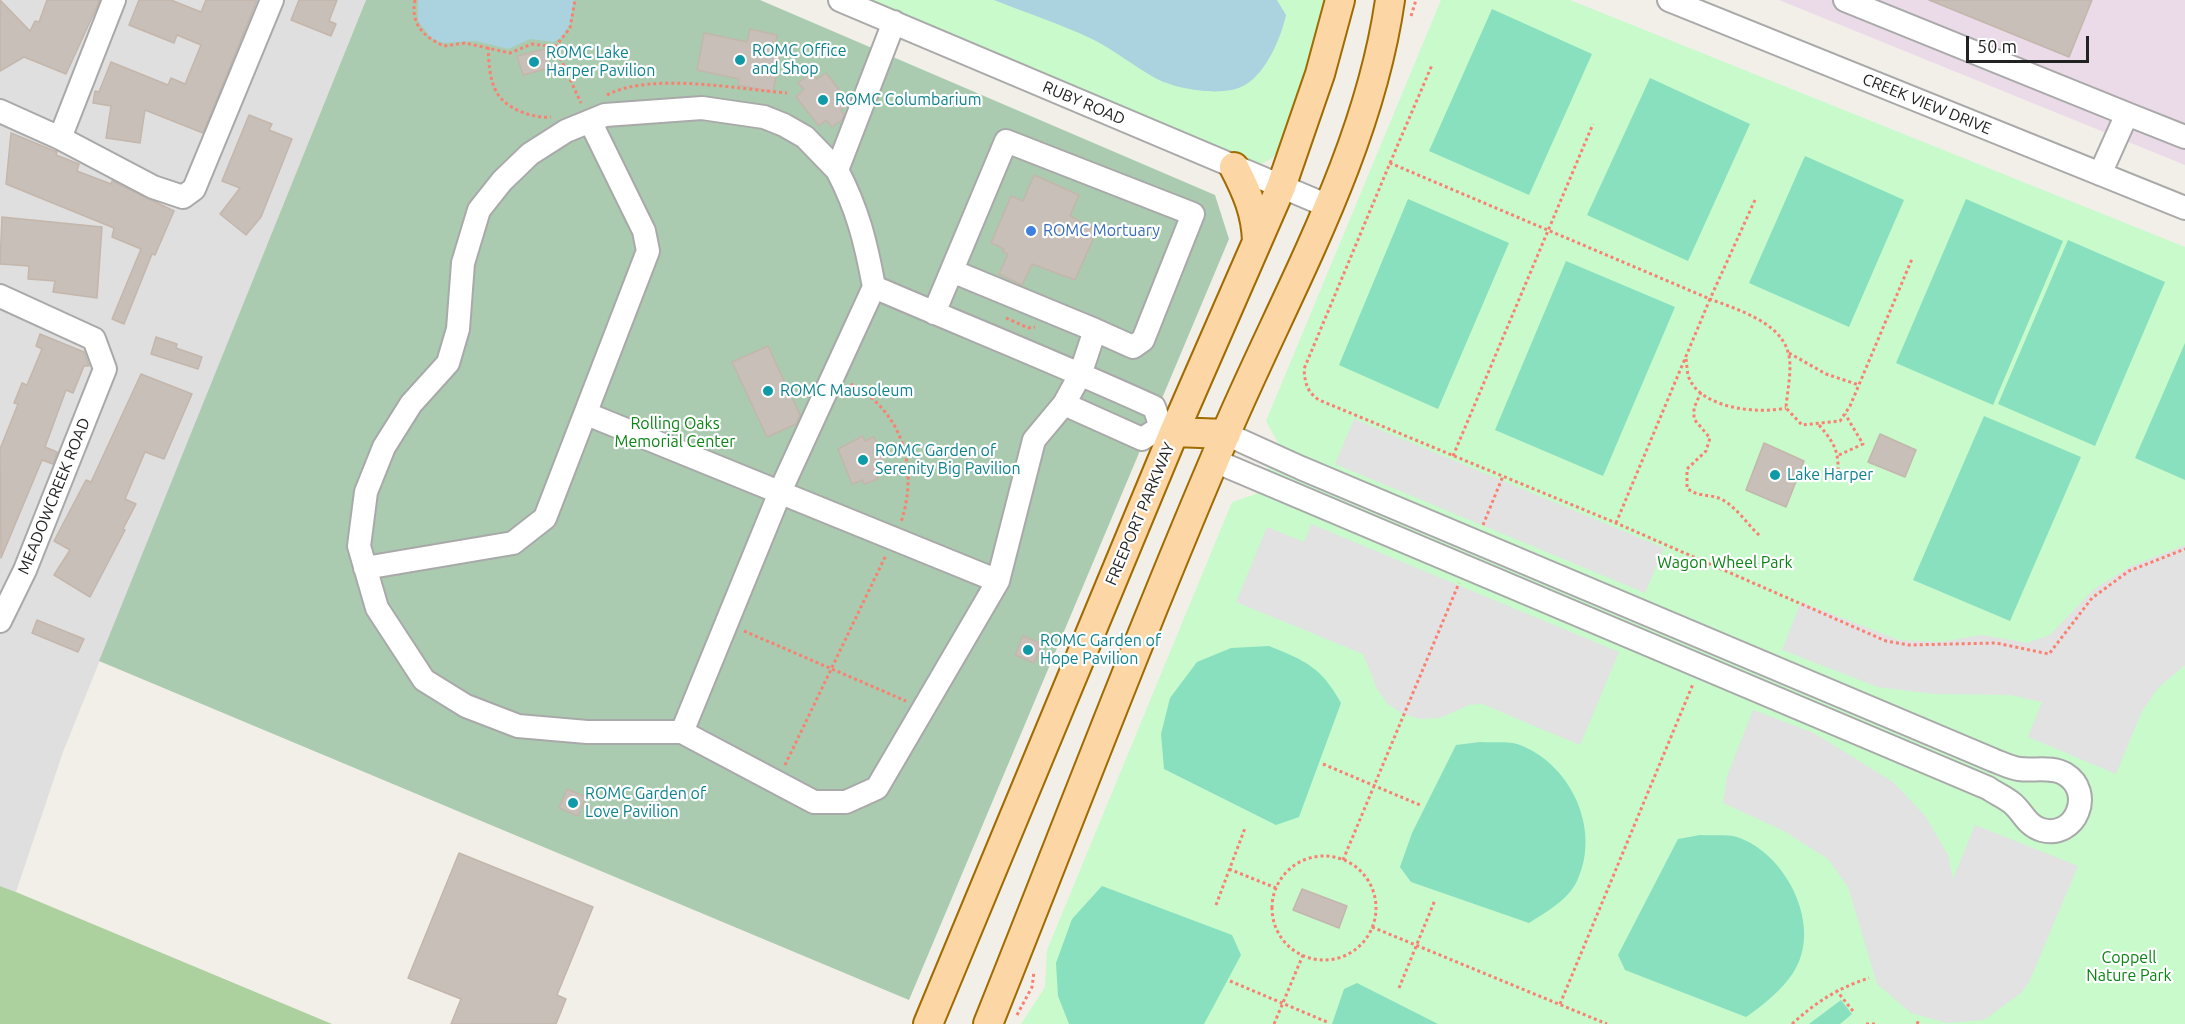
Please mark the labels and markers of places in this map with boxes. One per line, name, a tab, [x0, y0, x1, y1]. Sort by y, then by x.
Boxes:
place label: ROMC Office and Shop	[752, 41, 846, 79]
place label: ROMC Lake Harper Pavilion	[546, 43, 655, 81]
marker: ROMC Office and Shop	[733, 53, 747, 67]
marker: ROMC Lake Harper Pavilion	[527, 55, 541, 69]
place label: ROMC Columbarium	[835, 90, 982, 110]
marker: ROMC Columbarium	[816, 93, 830, 107]
place label: ROMC Mortuary	[1043, 221, 1160, 241]
marker: ROMC Mortuary	[1024, 224, 1038, 238]
place label: ROMC Mausoleum	[780, 381, 913, 401]
marker: ROMC Mausoleum	[761, 384, 775, 398]
place label: ROMC Garden of Serenity Big Pavilion	[875, 441, 1021, 479]
marker: ROMC Garden of Serenity Big Pavilion	[856, 453, 870, 467]
place label: Lake Harper	[1787, 465, 1873, 485]
marker: Lake Harper	[1768, 468, 1782, 482]
place label: ROMC Garden of Hope Pavilion	[1040, 631, 1161, 669]
marker: ROMC Garden of Hope Pavilion	[1021, 643, 1035, 657]
place label: ROMC Garden of Love Pavilion	[585, 784, 706, 822]
marker: ROMC Garden of Love Pavilion	[566, 796, 580, 810]

